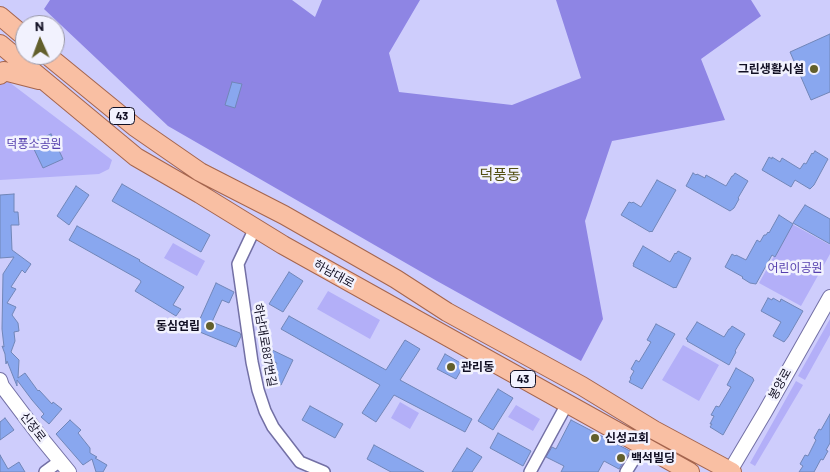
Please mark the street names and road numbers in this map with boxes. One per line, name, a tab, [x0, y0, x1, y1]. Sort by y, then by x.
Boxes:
road number: 43	[110, 108, 134, 124]
street label: 하남대로	[311, 257, 357, 291]
street label: 하남대로887번길	[251, 302, 279, 388]
street label: 봉양로	[766, 366, 794, 402]
road number: 43	[510, 370, 536, 388]
street label: 신장로	[17, 410, 49, 444]

